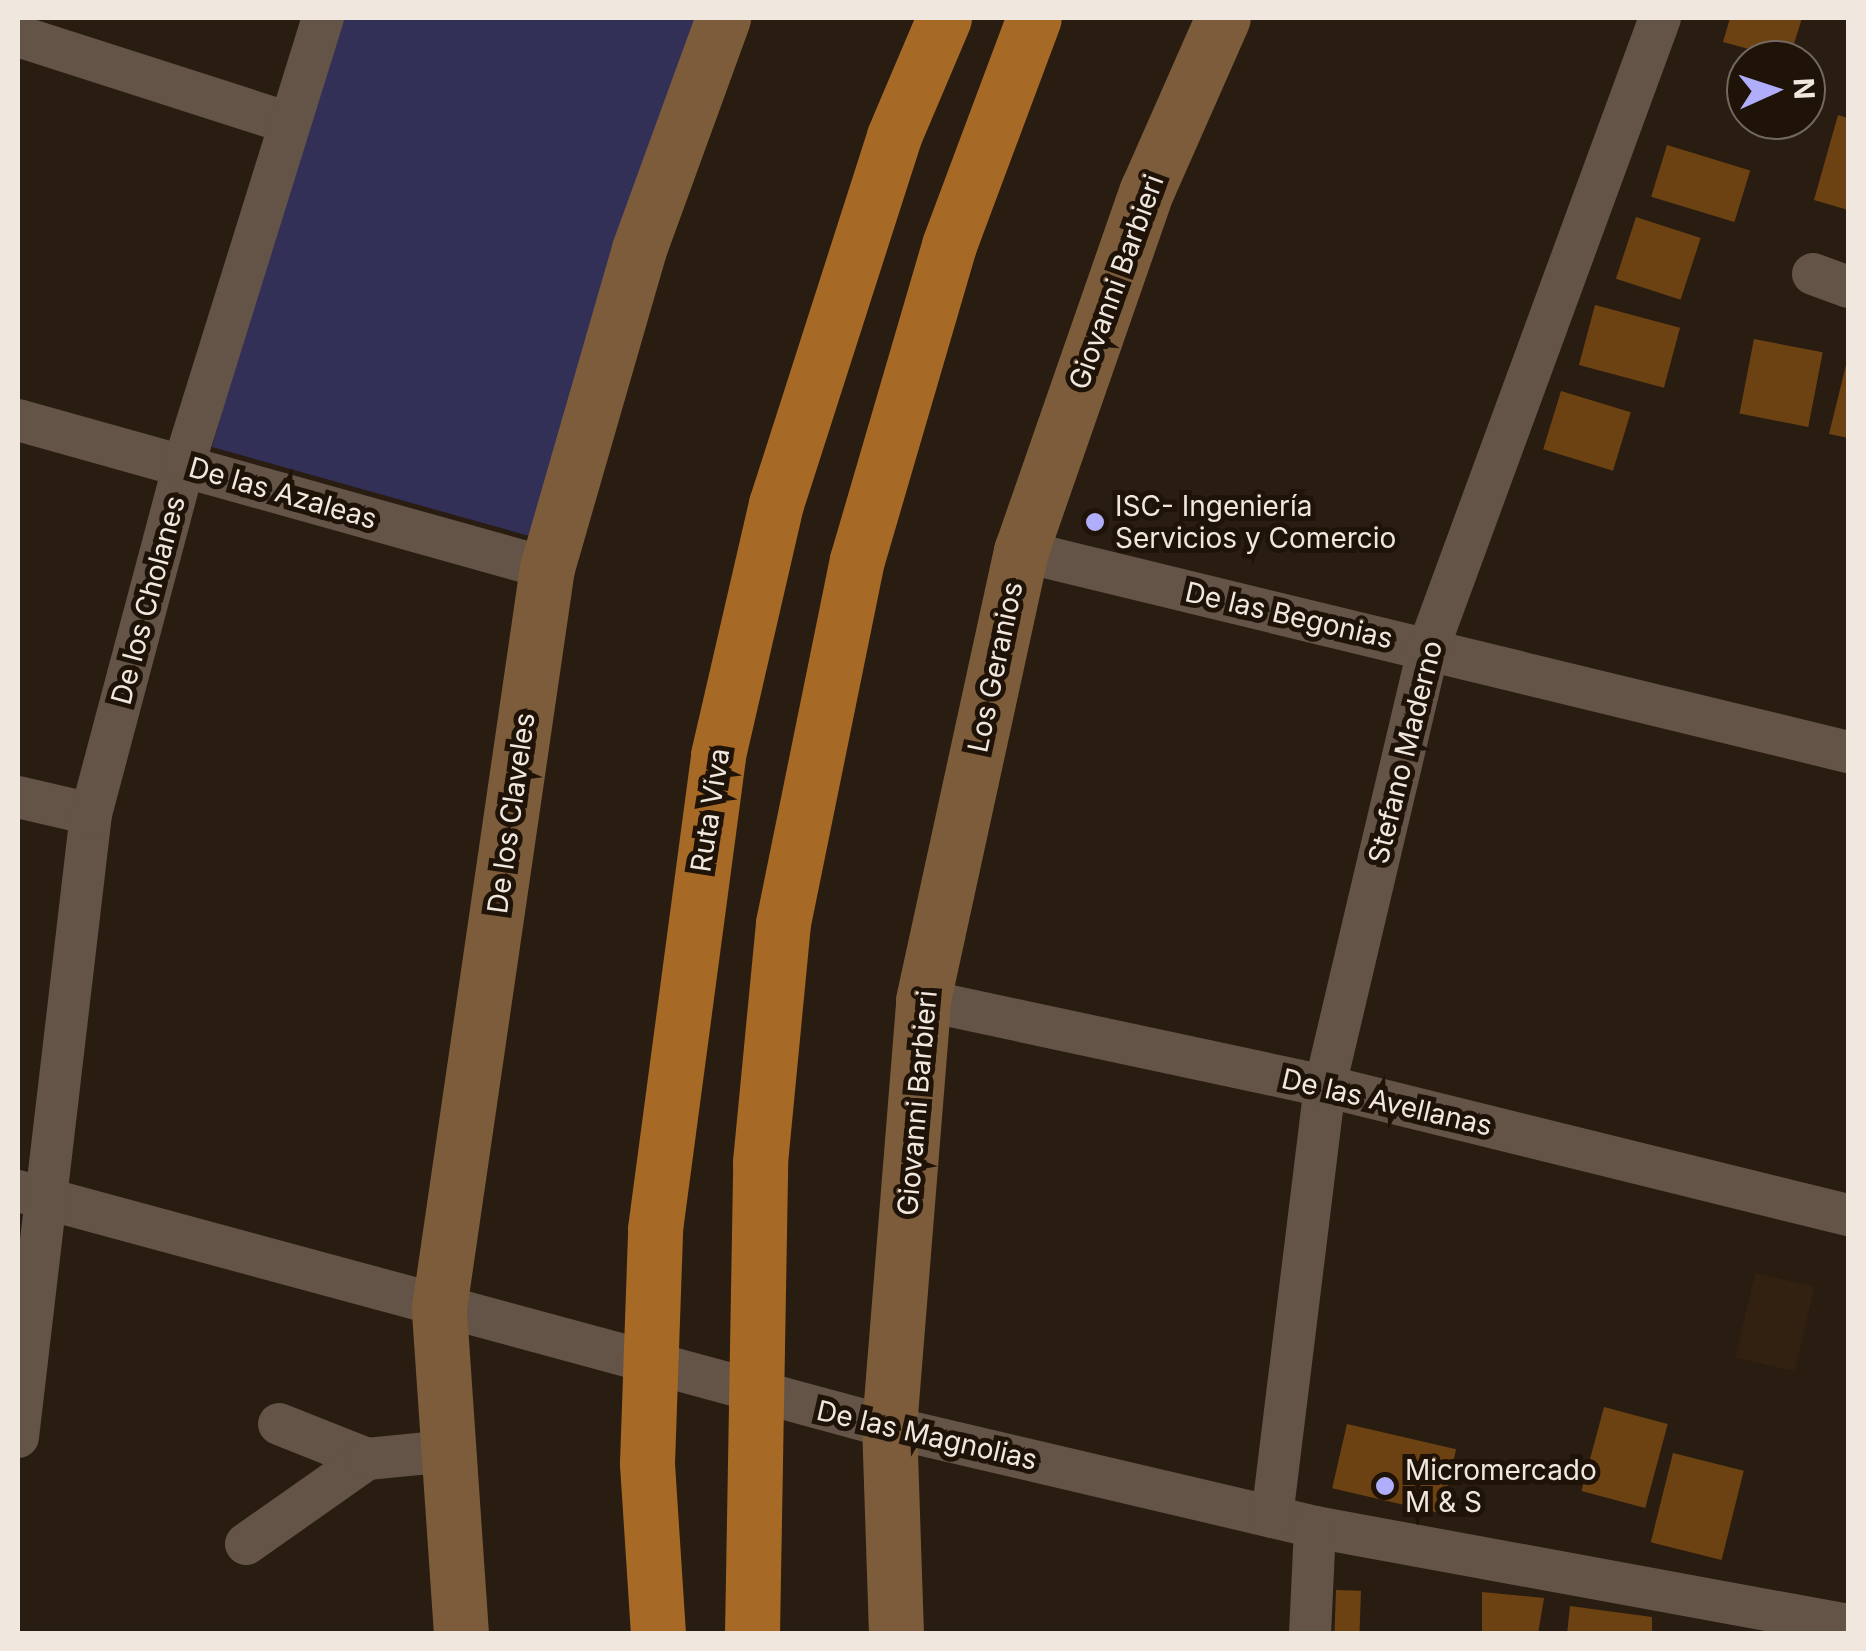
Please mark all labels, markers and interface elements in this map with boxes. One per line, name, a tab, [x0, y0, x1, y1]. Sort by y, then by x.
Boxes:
north arrow	[1726, 40, 1826, 140]
text: N	[1786, 77, 1821, 100]
street label: Giovanni Barbieri	[1062, 170, 1170, 394]
street label: De las Azaleas	[185, 450, 381, 536]
place label: ISC- Ingeniería Servicios y Comercio	[1115, 489, 1396, 555]
street label: De los Cholanes	[104, 492, 192, 708]
marker: ISC- Ingeniería Servicios y Comercio	[1084, 511, 1106, 533]
street label: De las Begonias	[1182, 575, 1396, 655]
street label: Los Geranios	[961, 579, 1029, 755]
street label: Stefano Maderno	[1361, 637, 1449, 867]
street label: De los Claveles	[480, 710, 542, 916]
street label: Ruta Viva	[684, 746, 736, 874]
street label: Giovanni Barbieri	[890, 989, 944, 1217]
street label: De las Avellanas	[1279, 1061, 1495, 1143]
street label: De las Magnolias	[814, 1393, 1040, 1477]
place label: Micromercado M & S	[1405, 1453, 1597, 1519]
marker: Micromercado M & S	[1374, 1475, 1396, 1497]

